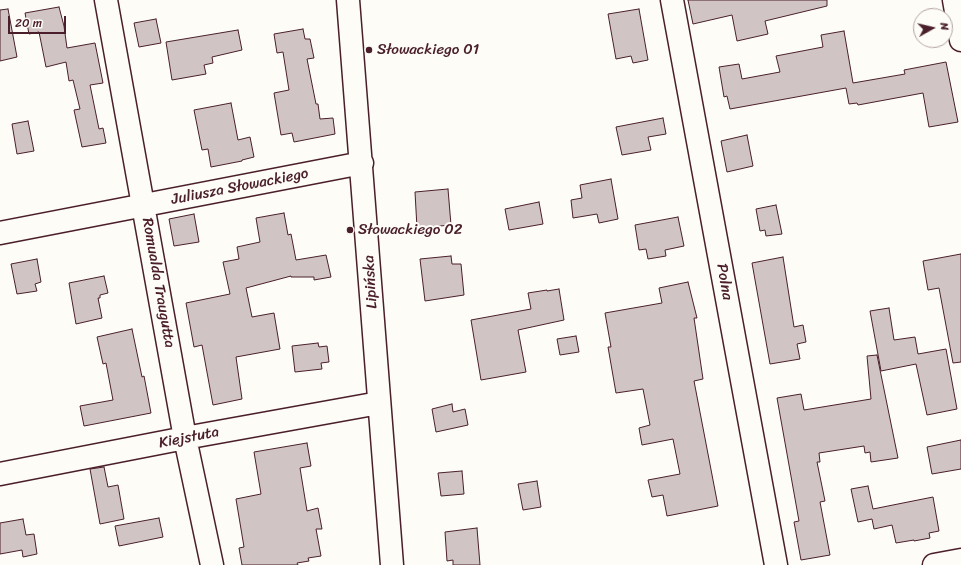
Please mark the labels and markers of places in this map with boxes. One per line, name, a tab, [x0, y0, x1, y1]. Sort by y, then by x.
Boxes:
place label: Słowackiego 01	[377, 41, 479, 59]
marker: Słowackiego 01	[364, 45, 374, 55]
place label: Słowackiego 02	[358, 221, 462, 239]
marker: Słowackiego 02	[345, 225, 355, 235]

